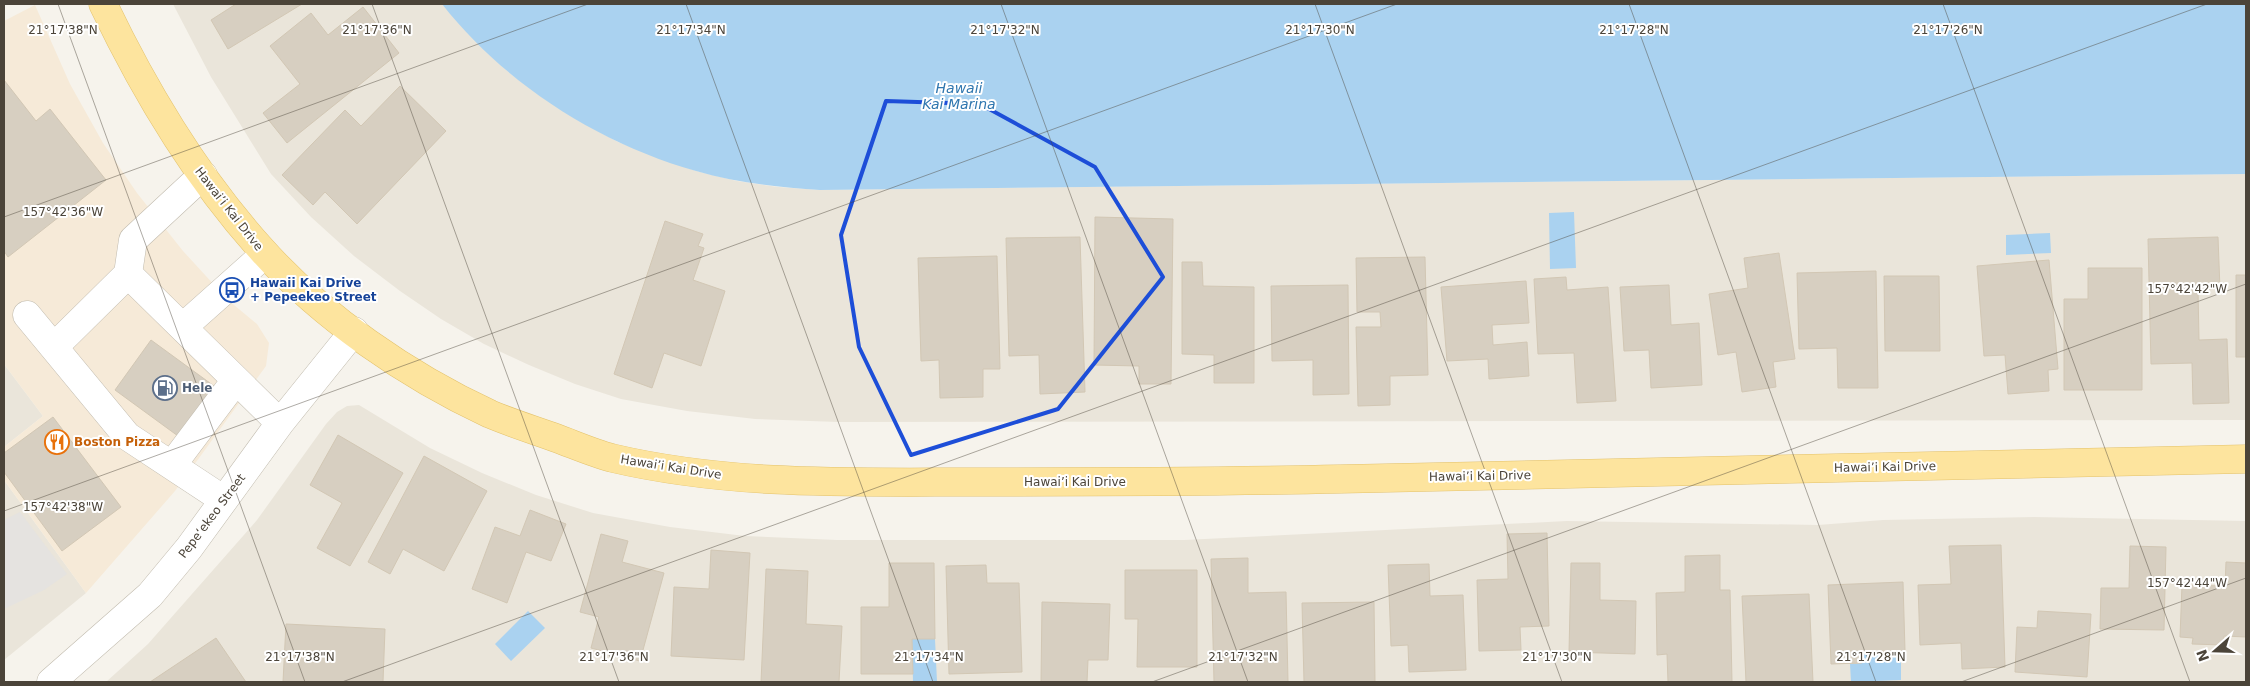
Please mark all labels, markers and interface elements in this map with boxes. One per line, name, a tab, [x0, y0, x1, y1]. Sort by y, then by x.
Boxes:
text: 21°17'38"N	[28, 23, 98, 37]
text: 21°17'36"N	[342, 23, 412, 37]
text: 21°17'34"N	[656, 23, 726, 37]
text: 21°17'32"N	[970, 23, 1040, 37]
text: 21°17'30"N	[1285, 23, 1355, 37]
text: 21°17'28"N	[1599, 23, 1669, 37]
text: 21°17'26"N	[1913, 23, 1983, 37]
water label: Hawaii Kai Marina	[922, 80, 996, 112]
street label: Hawai’i Kai Drive	[192, 165, 266, 253]
text: 157°42'36"W	[23, 205, 103, 219]
place label: Hawaii Kai Drive + Pepeekeo Street	[250, 276, 377, 304]
bus stop icon: Hawaii Kai Drive + Pepeekeo Street	[219, 277, 245, 303]
text: 157°42'42"W	[2147, 282, 2227, 296]
fuel station icon: Hele	[152, 375, 178, 401]
place label: Hele	[182, 381, 212, 395]
restaurant icon: Boston Pizza	[44, 429, 70, 455]
place label: Boston Pizza	[74, 435, 160, 449]
street label: Hawai’i Kai Drive	[620, 452, 722, 482]
street label: Hawai’i Kai Drive	[1834, 459, 1936, 475]
street label: Hawai’i Kai Drive	[1429, 468, 1531, 484]
street label: Pepeʻekeo Street	[176, 471, 248, 561]
street label: Hawai’i Kai Drive	[1024, 475, 1126, 489]
text: 157°42'38"W	[23, 500, 103, 514]
text: 157°42'44"W	[2147, 576, 2227, 590]
north arrow	[2190, 626, 2240, 676]
text: N	[2193, 647, 2212, 664]
text: 21°17'38"N	[265, 650, 335, 664]
text: 21°17'36"N	[579, 650, 649, 664]
text: 21°17'34"N	[894, 650, 964, 664]
text: 21°17'32"N	[1208, 650, 1278, 664]
text: 21°17'30"N	[1522, 650, 1592, 664]
text: 21°17'28"N	[1836, 650, 1906, 664]

